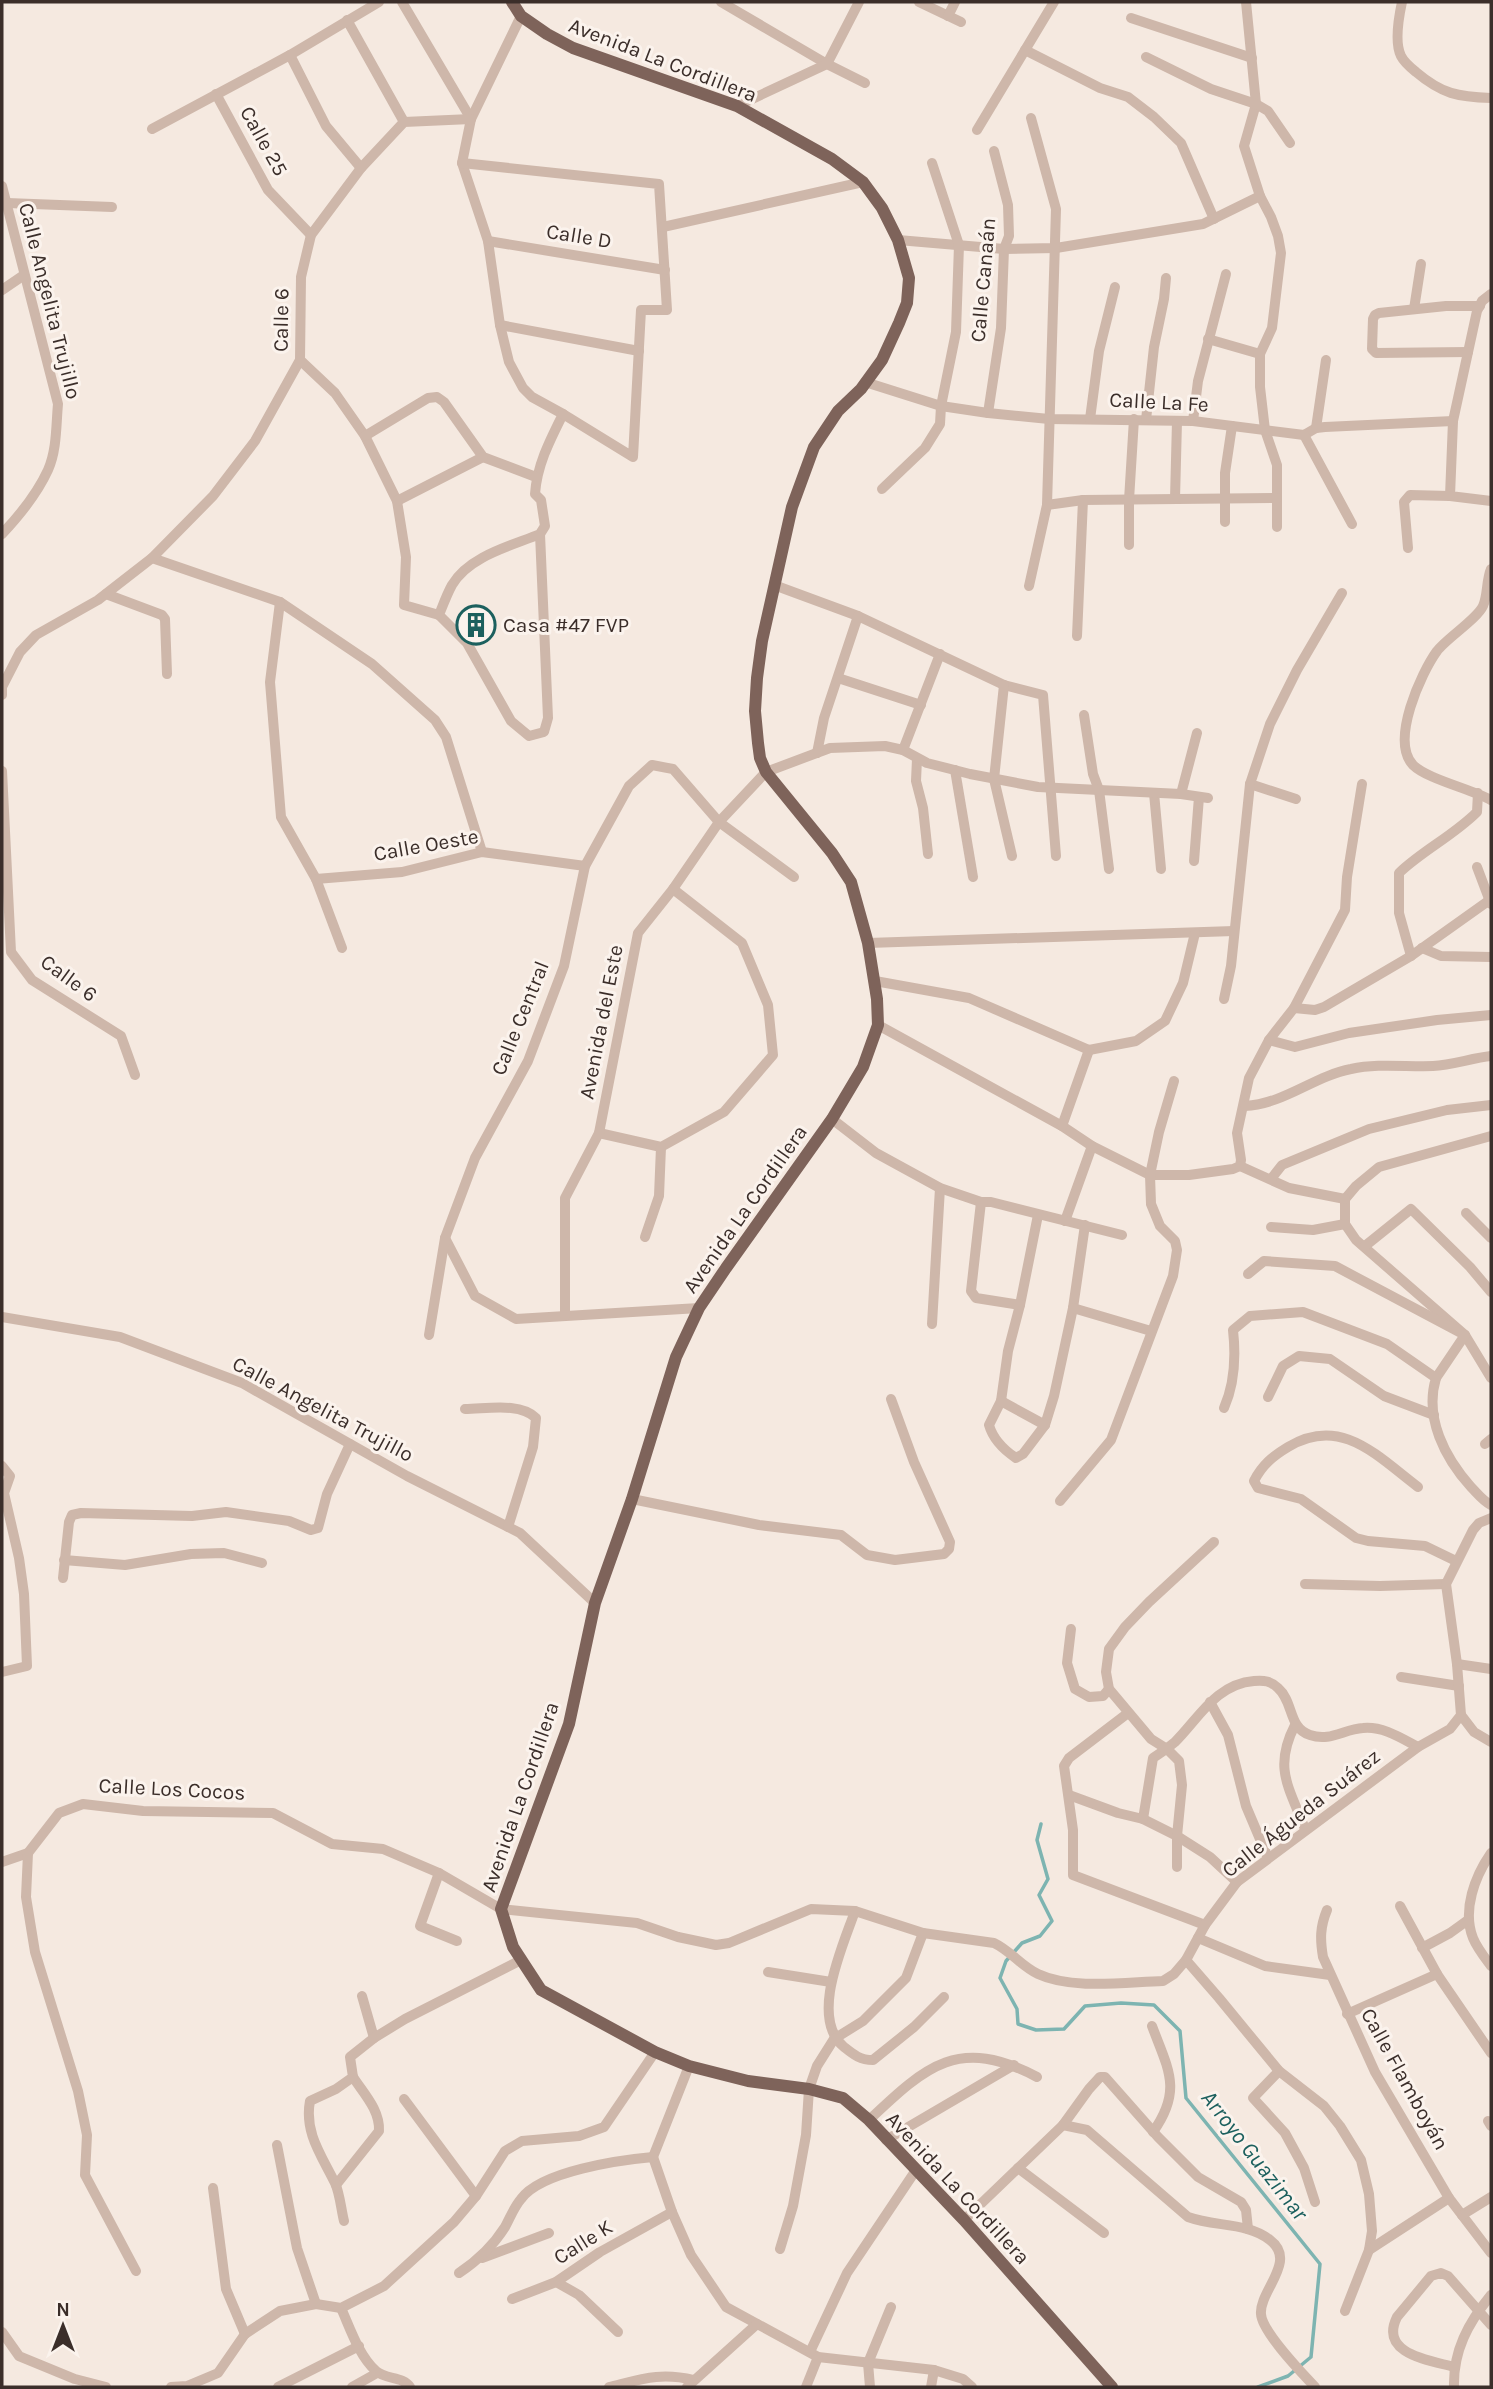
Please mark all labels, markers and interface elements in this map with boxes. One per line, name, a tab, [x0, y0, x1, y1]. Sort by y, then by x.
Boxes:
street label: Avenida La Cordillera	[566, 13, 760, 107]
street label: Calle 25	[235, 102, 293, 180]
street label: Calle Angelita Trujillo	[14, 200, 86, 402]
street label: Calle Canaán	[966, 217, 1000, 343]
street label: Calle D	[545, 219, 613, 253]
street label: Calle 6	[268, 288, 294, 352]
street label: Calle La Fe	[1109, 387, 1209, 417]
building icon: Casa #47 FVP	[455, 604, 497, 646]
place label: Casa #47 FVP	[503, 613, 629, 637]
street label: Calle Oeste	[372, 824, 480, 866]
street label: Avenida del Este	[574, 943, 628, 1101]
street label: Calle 6	[36, 949, 102, 1007]
street label: Calle Central	[486, 957, 554, 1079]
street label: Avenida La Cordillera	[678, 1120, 812, 1298]
street label: Calle Angelita Trujillo	[228, 1351, 418, 1467]
street label: Avenida La Cordillera	[476, 1699, 564, 1895]
street label: Calle Águeda Suárez	[1217, 1744, 1385, 1882]
street label: Calle Los Cocos	[98, 1773, 246, 1805]
street label: Calle Flamboyán	[1356, 2004, 1454, 2154]
water label: Arroyo Guazimar	[1195, 2085, 1314, 2227]
street label: Avenida La Cordillera	[881, 2107, 1035, 2269]
street label: Calle K	[549, 2215, 617, 2269]
north arrow	[28, 2291, 98, 2361]
text: N	[56, 2299, 70, 2321]

